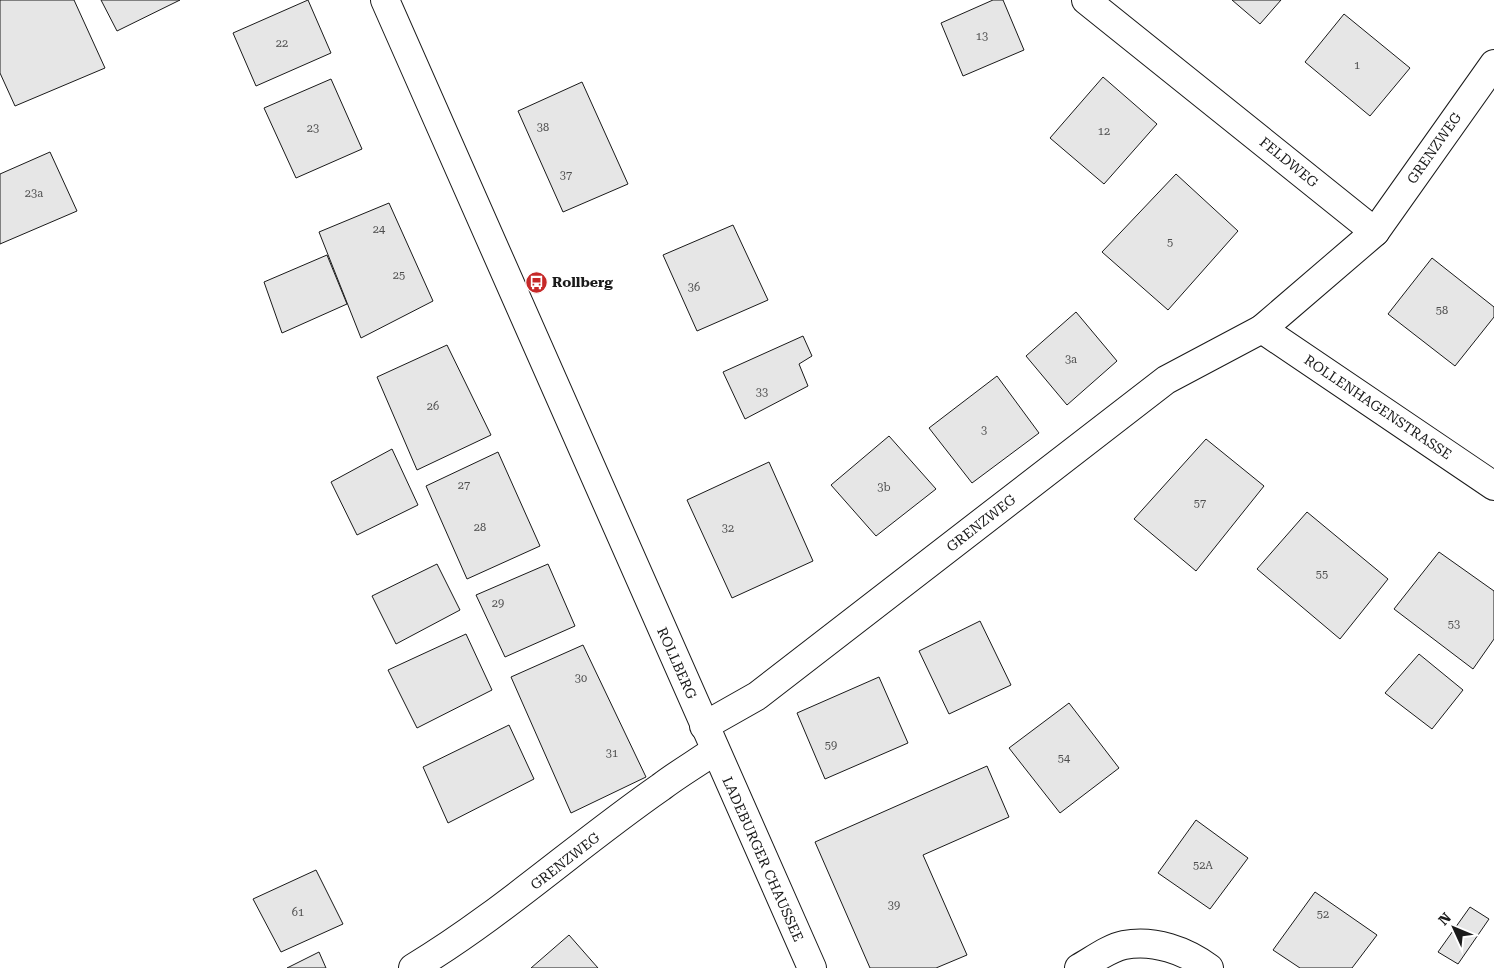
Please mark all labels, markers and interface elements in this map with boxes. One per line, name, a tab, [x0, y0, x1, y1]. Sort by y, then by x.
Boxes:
house number: 13	[976, 30, 988, 43]
house number: 22	[276, 37, 288, 50]
house number: 1	[1354, 59, 1360, 72]
street label: GRENZWEG	[1404, 109, 1465, 187]
house number: 38	[537, 121, 549, 134]
house number: 23	[307, 122, 319, 135]
house number: 12	[1098, 125, 1110, 138]
street label: FELDWEG	[1257, 134, 1322, 191]
house number: 37	[560, 169, 572, 182]
house number: 23a	[25, 187, 43, 200]
house number: 24	[373, 223, 386, 236]
house number: 5	[1167, 236, 1173, 249]
house number: 25	[393, 269, 405, 282]
bus stop icon: Rollberg	[524, 270, 548, 294]
place label: Rollberg	[552, 274, 613, 290]
house number: 36	[688, 281, 700, 294]
house number: 58	[1436, 304, 1448, 317]
street label: ROLLENHAGENSTRASSE	[1301, 352, 1455, 462]
house number: 3a	[1065, 353, 1077, 366]
house number: 33	[756, 386, 768, 399]
house number: 26	[427, 400, 439, 413]
house number: 3	[981, 424, 987, 437]
house number: 27	[458, 479, 470, 492]
house number: 3b	[877, 481, 891, 494]
street label: GRENZWEG	[943, 491, 1019, 555]
house number: 57	[1194, 497, 1206, 510]
house number: 28	[474, 521, 486, 534]
house number: 32	[722, 522, 734, 535]
house number: 55	[1316, 568, 1328, 581]
house number: 29	[492, 597, 504, 610]
house number: 53	[1448, 618, 1460, 631]
street label: ROLLBERG	[654, 625, 700, 702]
house number: 30	[575, 672, 587, 685]
house number: 59	[825, 739, 837, 752]
house number: 31	[606, 747, 618, 760]
house number: 54	[1058, 752, 1071, 765]
street label: LADEBURGER CHAUSSEE	[719, 774, 807, 944]
street label: GRENZWEG	[527, 829, 603, 893]
house number: 52A	[1193, 859, 1213, 872]
house number: 39	[888, 899, 900, 912]
north arrow	[1429, 903, 1479, 953]
house number: 61	[292, 906, 304, 919]
house number: 52	[1317, 908, 1329, 921]
text: N	[1435, 909, 1454, 928]

